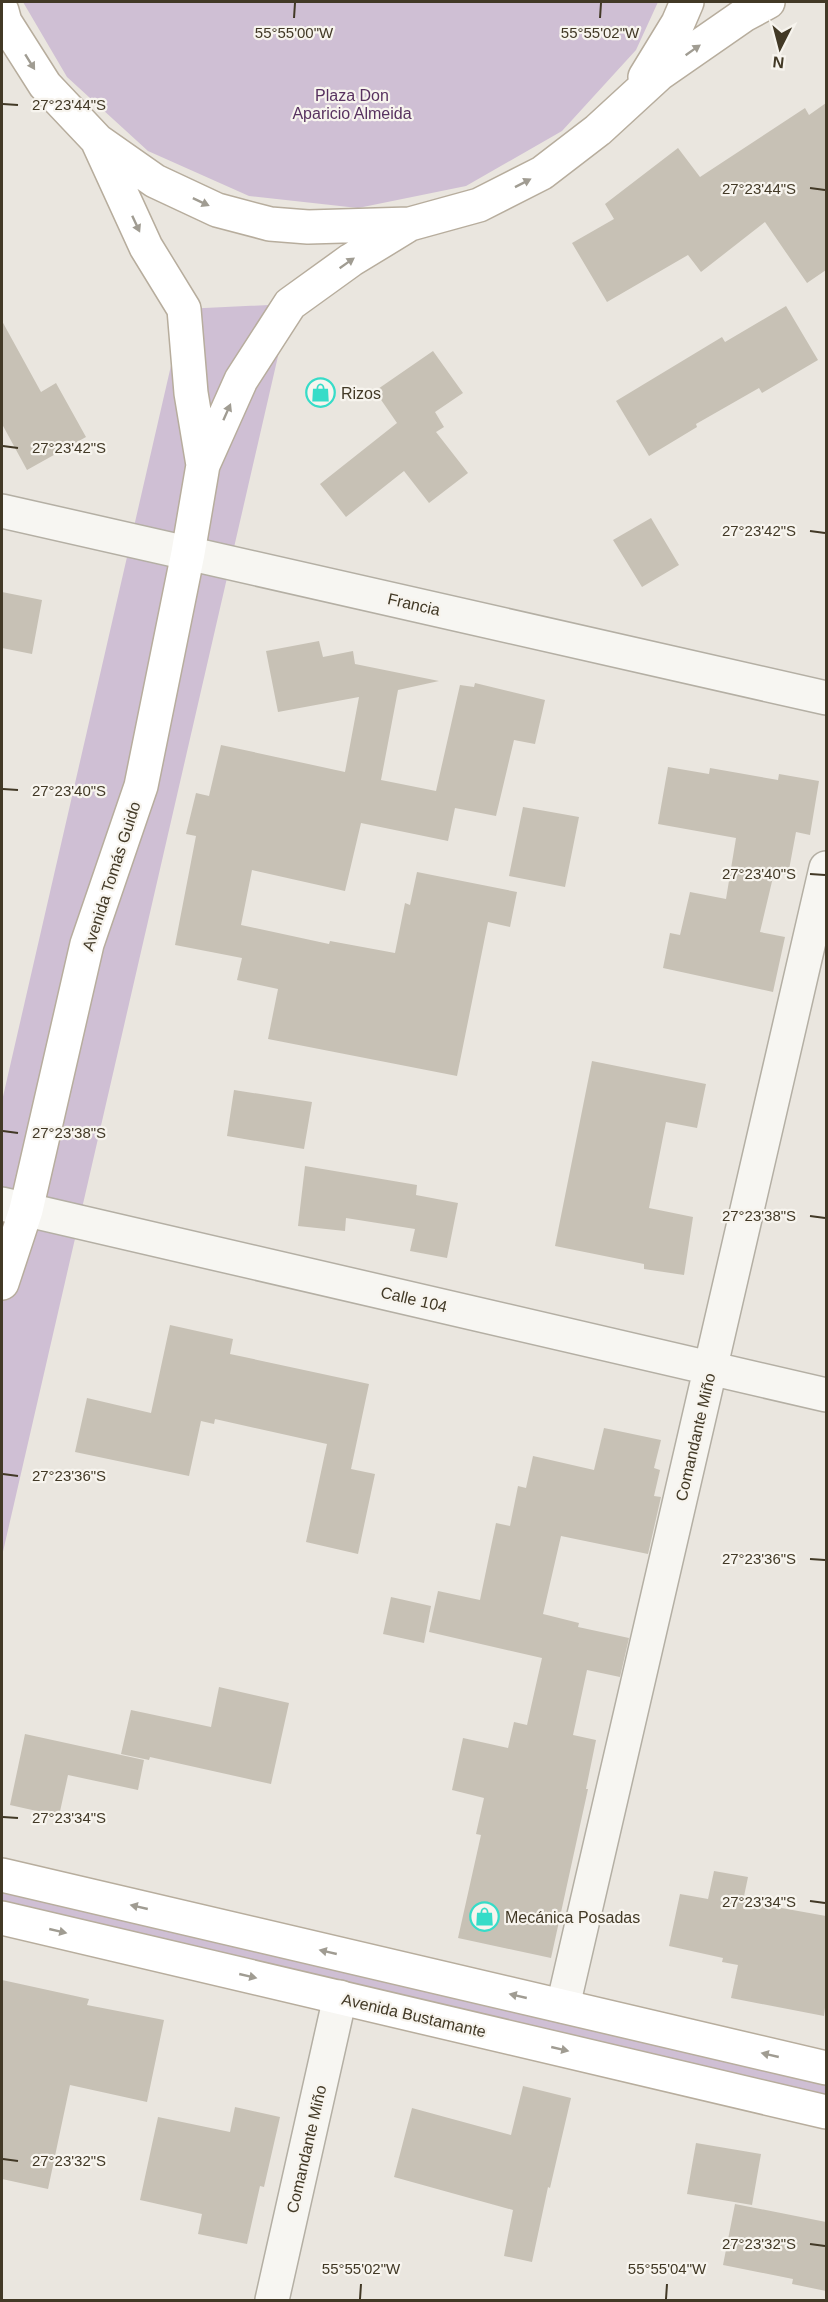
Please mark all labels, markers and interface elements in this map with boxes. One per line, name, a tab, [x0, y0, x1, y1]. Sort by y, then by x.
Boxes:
north arrow	[750, 18, 810, 78]
text: 55°55'00"W	[255, 24, 334, 41]
text: 55°55'02"W	[561, 24, 640, 41]
one-way arrow	[684, 44, 700, 56]
text: N	[772, 53, 785, 71]
one-way arrow	[25, 54, 36, 70]
park label: Plaza Don Aparicio Almeida	[292, 87, 412, 122]
text: 27°23'44"S	[32, 96, 106, 113]
one-way arrow	[514, 178, 531, 187]
text: 27°23'44"S	[722, 180, 796, 197]
one-way arrow	[192, 198, 209, 207]
one-way arrow	[131, 215, 140, 232]
one-way arrow	[338, 257, 354, 269]
shop icon: Rizos	[304, 377, 336, 409]
place label: Rizos	[341, 385, 381, 402]
one-way arrow	[223, 403, 232, 421]
text: 27°23'42"S	[32, 439, 106, 456]
text: 27°23'42"S	[722, 522, 796, 539]
street label: Francia	[386, 590, 442, 619]
text: 27°23'40"S	[32, 782, 106, 799]
street label: Avenida Tomás Guido	[79, 799, 144, 953]
text: 27°23'40"S	[722, 865, 796, 882]
text: 27°23'38"S	[32, 1124, 106, 1141]
text: 27°23'38"S	[722, 1207, 796, 1224]
street label: Calle 104	[379, 1284, 449, 1315]
street label: Comandante Miño	[672, 1371, 718, 1503]
text: 27°23'36"S	[32, 1467, 106, 1484]
text: 27°23'36"S	[722, 1550, 796, 1567]
text: 27°23'34"S	[32, 1809, 106, 1826]
text: 27°23'34"S	[722, 1893, 796, 1910]
one-way arrow	[129, 1901, 148, 1911]
shop icon: Mecánica Posadas	[468, 1901, 500, 1933]
place label: Mecánica Posadas	[505, 1909, 640, 1926]
one-way arrow	[49, 1927, 68, 1937]
one-way arrow	[319, 1946, 338, 1956]
one-way arrow	[239, 1971, 257, 1981]
one-way arrow	[509, 1990, 528, 2000]
street label: Avenida Bustamante	[340, 1991, 488, 2040]
one-way arrow	[551, 2045, 569, 2055]
one-way arrow	[760, 2049, 779, 2059]
street label: Comandante Miño	[283, 2083, 329, 2215]
text: 27°23'32"S	[32, 2152, 106, 2169]
text: 27°23'32"S	[722, 2235, 796, 2252]
text: 55°55'02"W	[322, 2260, 401, 2277]
text: 55°55'04"W	[628, 2260, 707, 2277]

